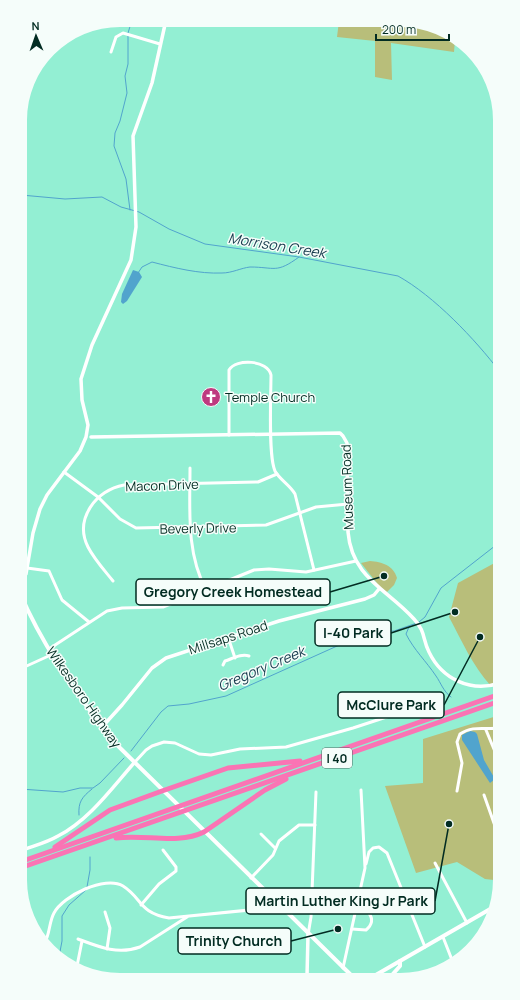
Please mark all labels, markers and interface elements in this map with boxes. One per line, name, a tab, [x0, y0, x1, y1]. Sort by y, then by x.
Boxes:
north arrow	[16, 16, 56, 56]
scale bar	[376, 16, 449, 42]
text: N	[31, 18, 40, 33]
text: 200 m	[382, 21, 416, 38]
water label: Morrison Creek	[227, 228, 329, 262]
church icon: Temple Church	[200, 386, 222, 408]
place label: Temple Church	[225, 388, 315, 406]
street label: Museum Road	[337, 444, 357, 530]
street label: Macon Drive	[125, 475, 199, 495]
street label: Beverly Drive	[159, 518, 237, 538]
callout: Gregory Creek Homestead	[136, 579, 330, 605]
text: Gregory Creek Homestead	[144, 582, 322, 601]
street label: Millsaps Road	[186, 616, 270, 658]
callout: I-40 Park	[315, 620, 391, 646]
text: I-40 Park	[323, 623, 384, 642]
water label: Gregory Creek	[215, 640, 309, 695]
street label: Wilkesboro Highway	[42, 643, 126, 751]
callout: McClure Park	[338, 692, 444, 718]
text: McClure Park	[346, 695, 436, 714]
road number: I 40	[322, 748, 352, 768]
callout: Martin Luther King Jr Park	[246, 888, 435, 914]
text: Martin Luther King Jr Park	[254, 891, 428, 910]
callout: Trinity Church	[178, 928, 291, 954]
text: Trinity Church	[186, 931, 282, 950]

